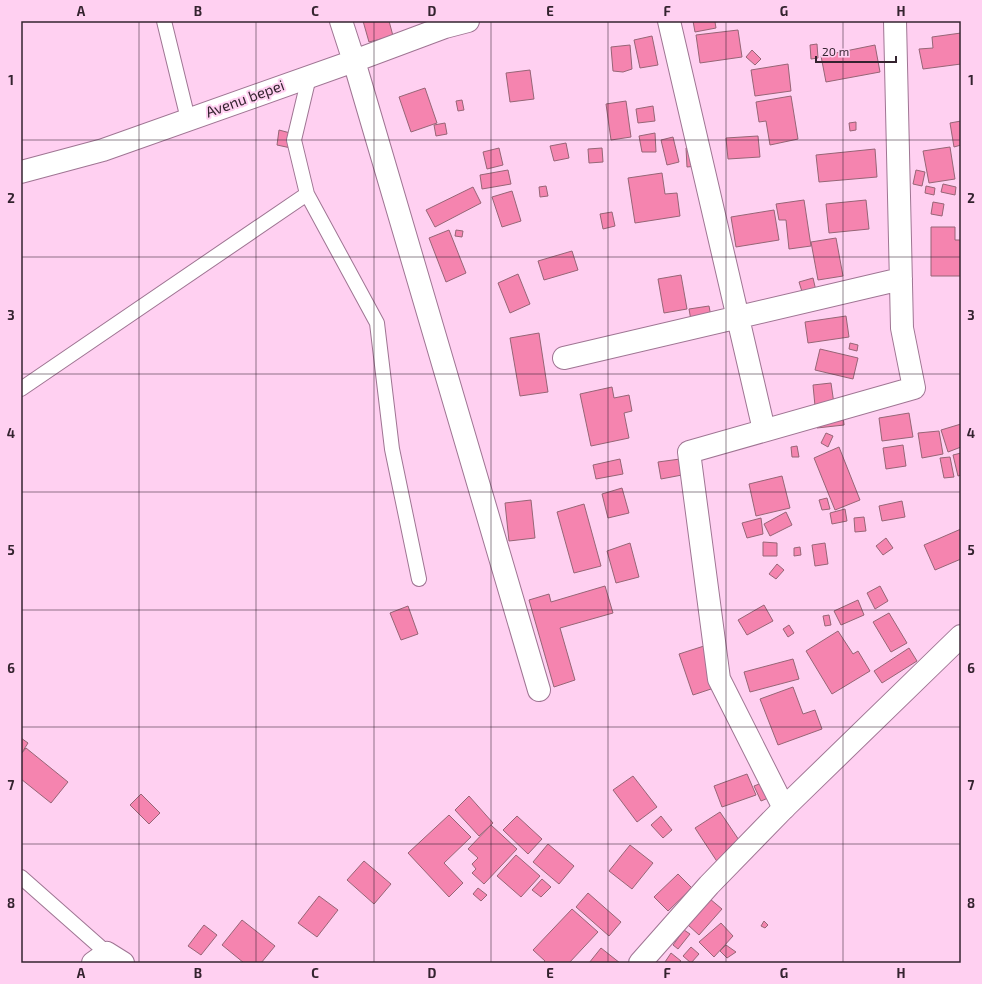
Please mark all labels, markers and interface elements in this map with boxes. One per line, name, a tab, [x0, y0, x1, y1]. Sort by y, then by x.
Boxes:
text: A	[77, 3, 86, 19]
text: B	[194, 3, 202, 19]
text: C	[311, 3, 319, 19]
text: D	[428, 3, 437, 19]
text: E	[546, 3, 554, 19]
text: F	[663, 3, 671, 19]
text: G	[780, 3, 788, 19]
text: H	[897, 3, 906, 19]
scale bar	[816, 38, 896, 64]
text: 20 m	[822, 44, 849, 58]
text: 1	[8, 72, 14, 88]
text: 1	[968, 72, 974, 88]
street label: Avenu bepei	[203, 75, 287, 121]
text: 2	[7, 190, 15, 206]
text: 2	[967, 190, 975, 206]
text: 3	[7, 307, 15, 323]
text: 3	[967, 307, 975, 323]
text: 4	[7, 425, 15, 441]
text: 4	[967, 425, 975, 441]
text: 5	[7, 542, 15, 558]
text: 5	[967, 542, 975, 558]
text: 6	[7, 660, 15, 676]
text: 6	[967, 660, 975, 676]
text: 7	[8, 777, 15, 793]
text: 7	[968, 777, 975, 793]
text: 8	[7, 895, 15, 911]
text: 8	[967, 895, 975, 911]
text: A	[77, 965, 86, 981]
text: B	[194, 965, 202, 981]
text: C	[311, 965, 319, 981]
text: D	[428, 965, 437, 981]
text: E	[546, 965, 554, 981]
text: F	[663, 965, 671, 981]
text: G	[780, 965, 788, 981]
text: H	[897, 965, 906, 981]

